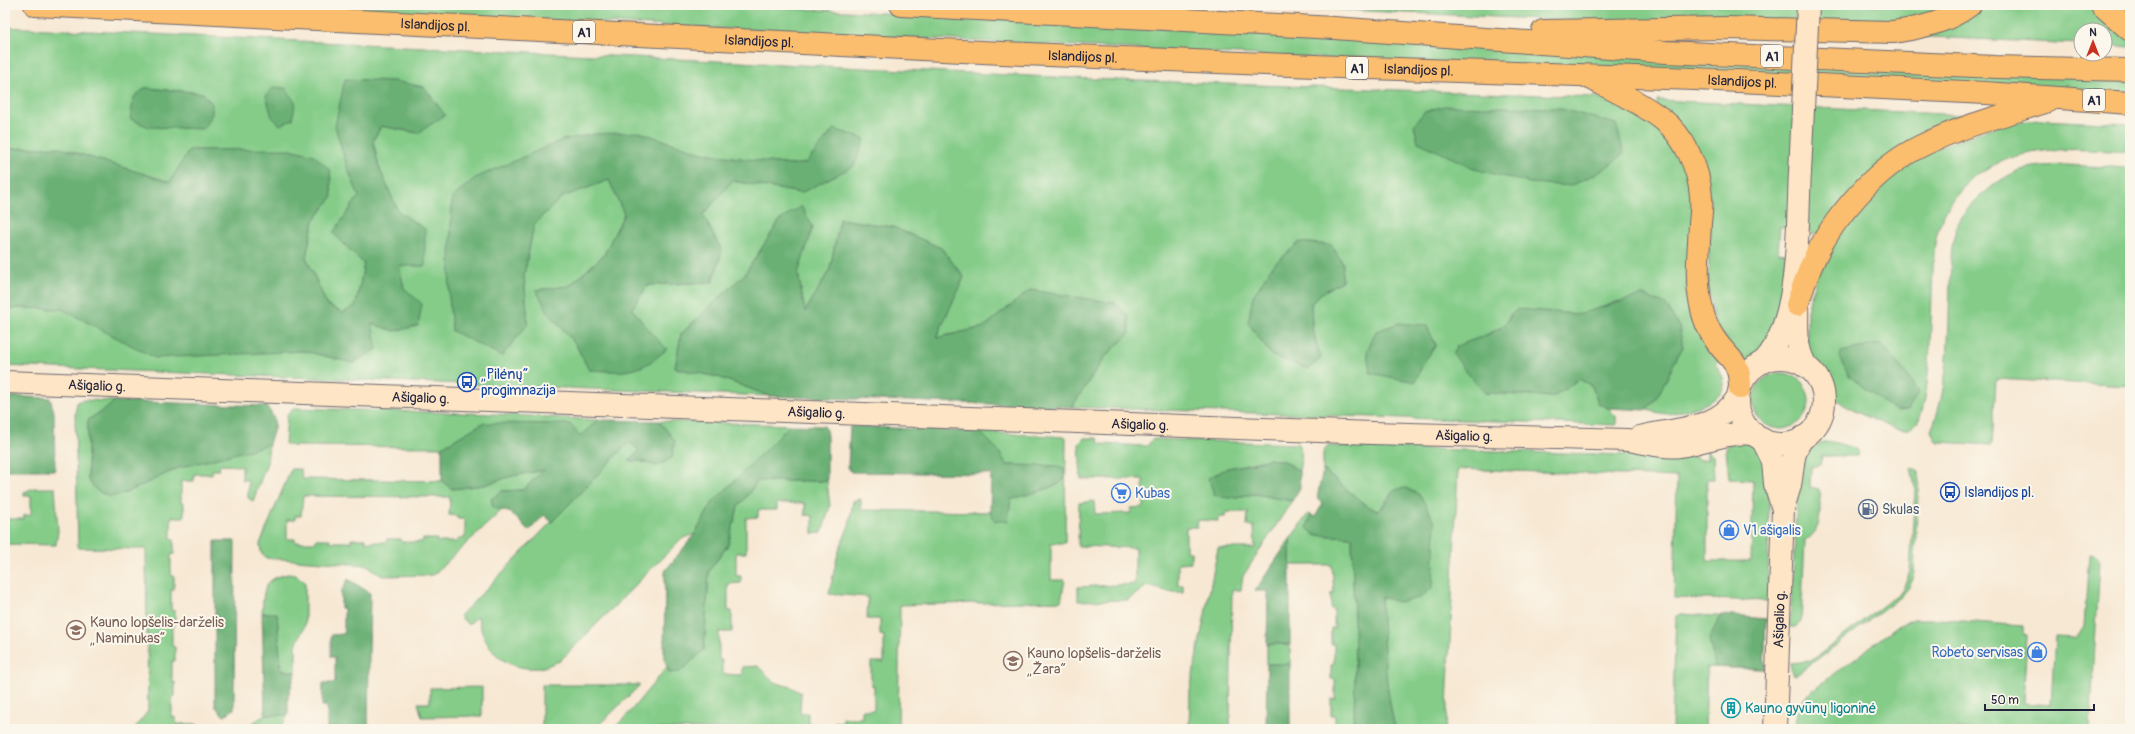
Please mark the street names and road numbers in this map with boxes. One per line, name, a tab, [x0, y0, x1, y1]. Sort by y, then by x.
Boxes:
street label: Islandijos pl.	[400, 15, 471, 36]
road number: A1	[573, 21, 595, 43]
street label: Islandijos pl.	[724, 31, 795, 52]
road number: A1	[1761, 45, 1783, 67]
street label: Islandijos pl.	[1047, 47, 1118, 67]
road number: A1	[1346, 57, 1368, 79]
street label: Islandijos pl.	[1383, 60, 1454, 80]
street label: Islandijos pl.	[1707, 72, 1778, 92]
road number: A1	[2083, 89, 2105, 111]
street label: Ašigalio g.	[68, 376, 126, 396]
street label: Ašigalio g.	[391, 388, 450, 408]
street label: Ašigalio g.	[787, 403, 846, 422]
street label: Ašigalio g.	[1111, 415, 1169, 434]
street label: Ašigalio g.	[1435, 427, 1493, 445]
street label: Ašigalio g.	[1770, 590, 1789, 648]

